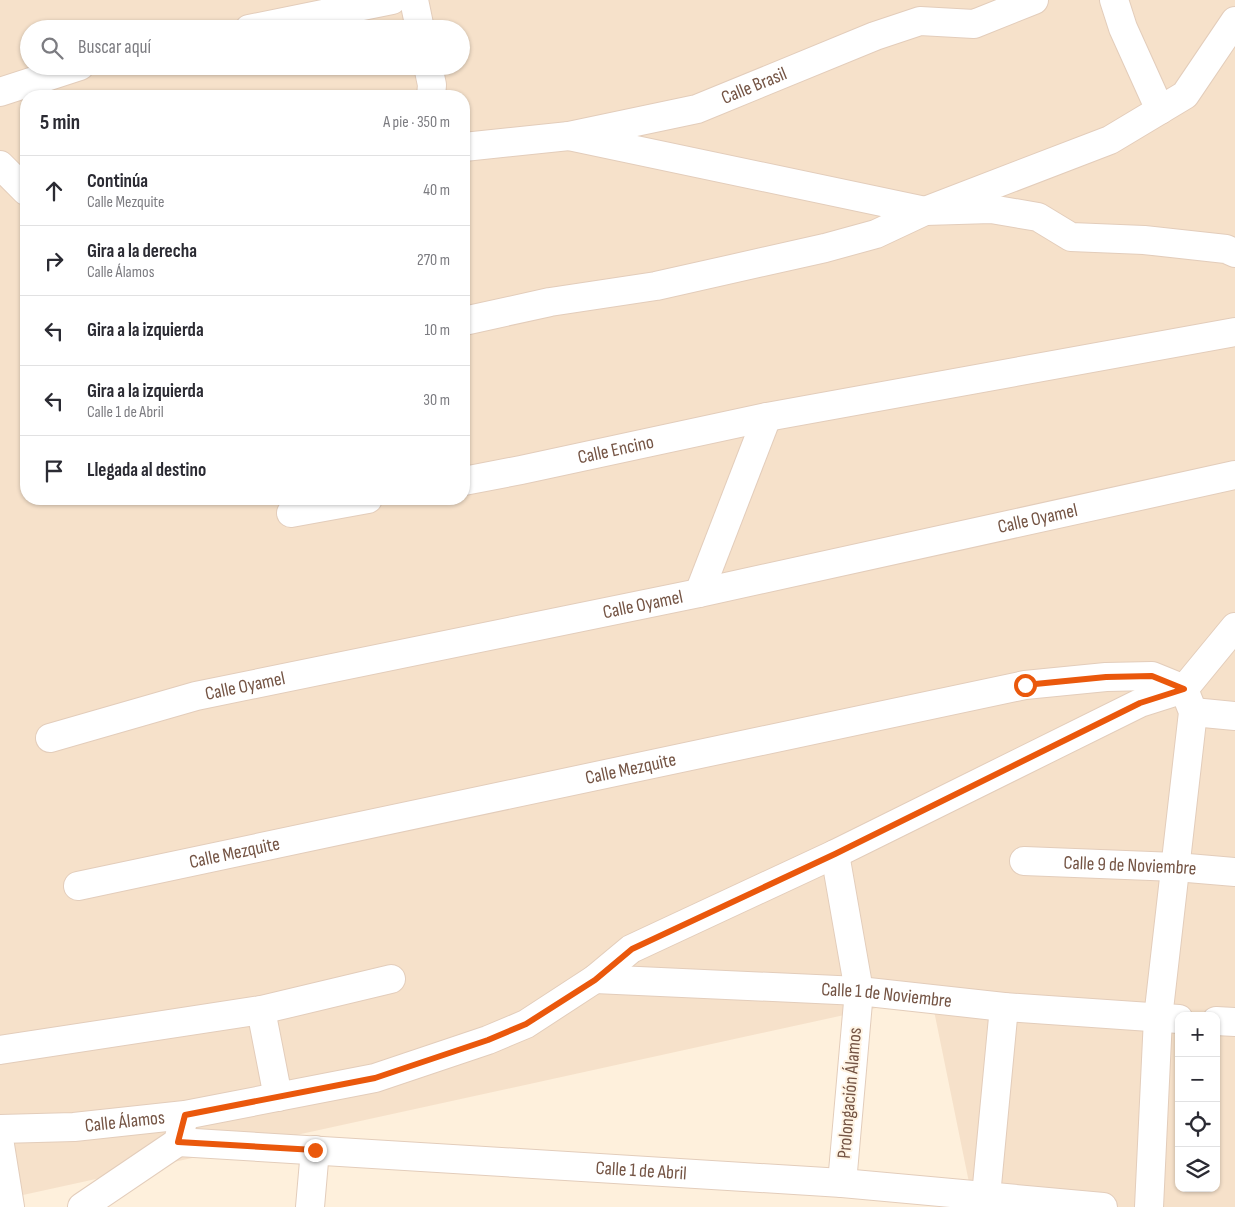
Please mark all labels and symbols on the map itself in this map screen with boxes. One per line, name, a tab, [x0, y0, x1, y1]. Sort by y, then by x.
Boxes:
street label: Calle Brasil	[718, 62, 790, 109]
street label: Calle Encino	[576, 430, 656, 469]
street label: Calle Oyamel	[995, 499, 1080, 538]
street label: Calle Oyamel	[601, 585, 685, 624]
street label: Calle Oyamel	[203, 667, 287, 705]
route start	[1014, 674, 1037, 697]
street label: Calle Mezquite	[583, 748, 678, 790]
street label: Calle Mezquite	[187, 832, 282, 874]
street label: Calle 9 de Noviembre	[1063, 851, 1197, 880]
street label: Calle 1 de Noviembre	[821, 978, 953, 1013]
street label: Prolongación Álamos	[833, 1026, 867, 1160]
street label: Calle Álamos	[84, 1106, 166, 1137]
route end	[304, 1139, 327, 1162]
street label: Calle 1 de Abril	[595, 1156, 687, 1185]

